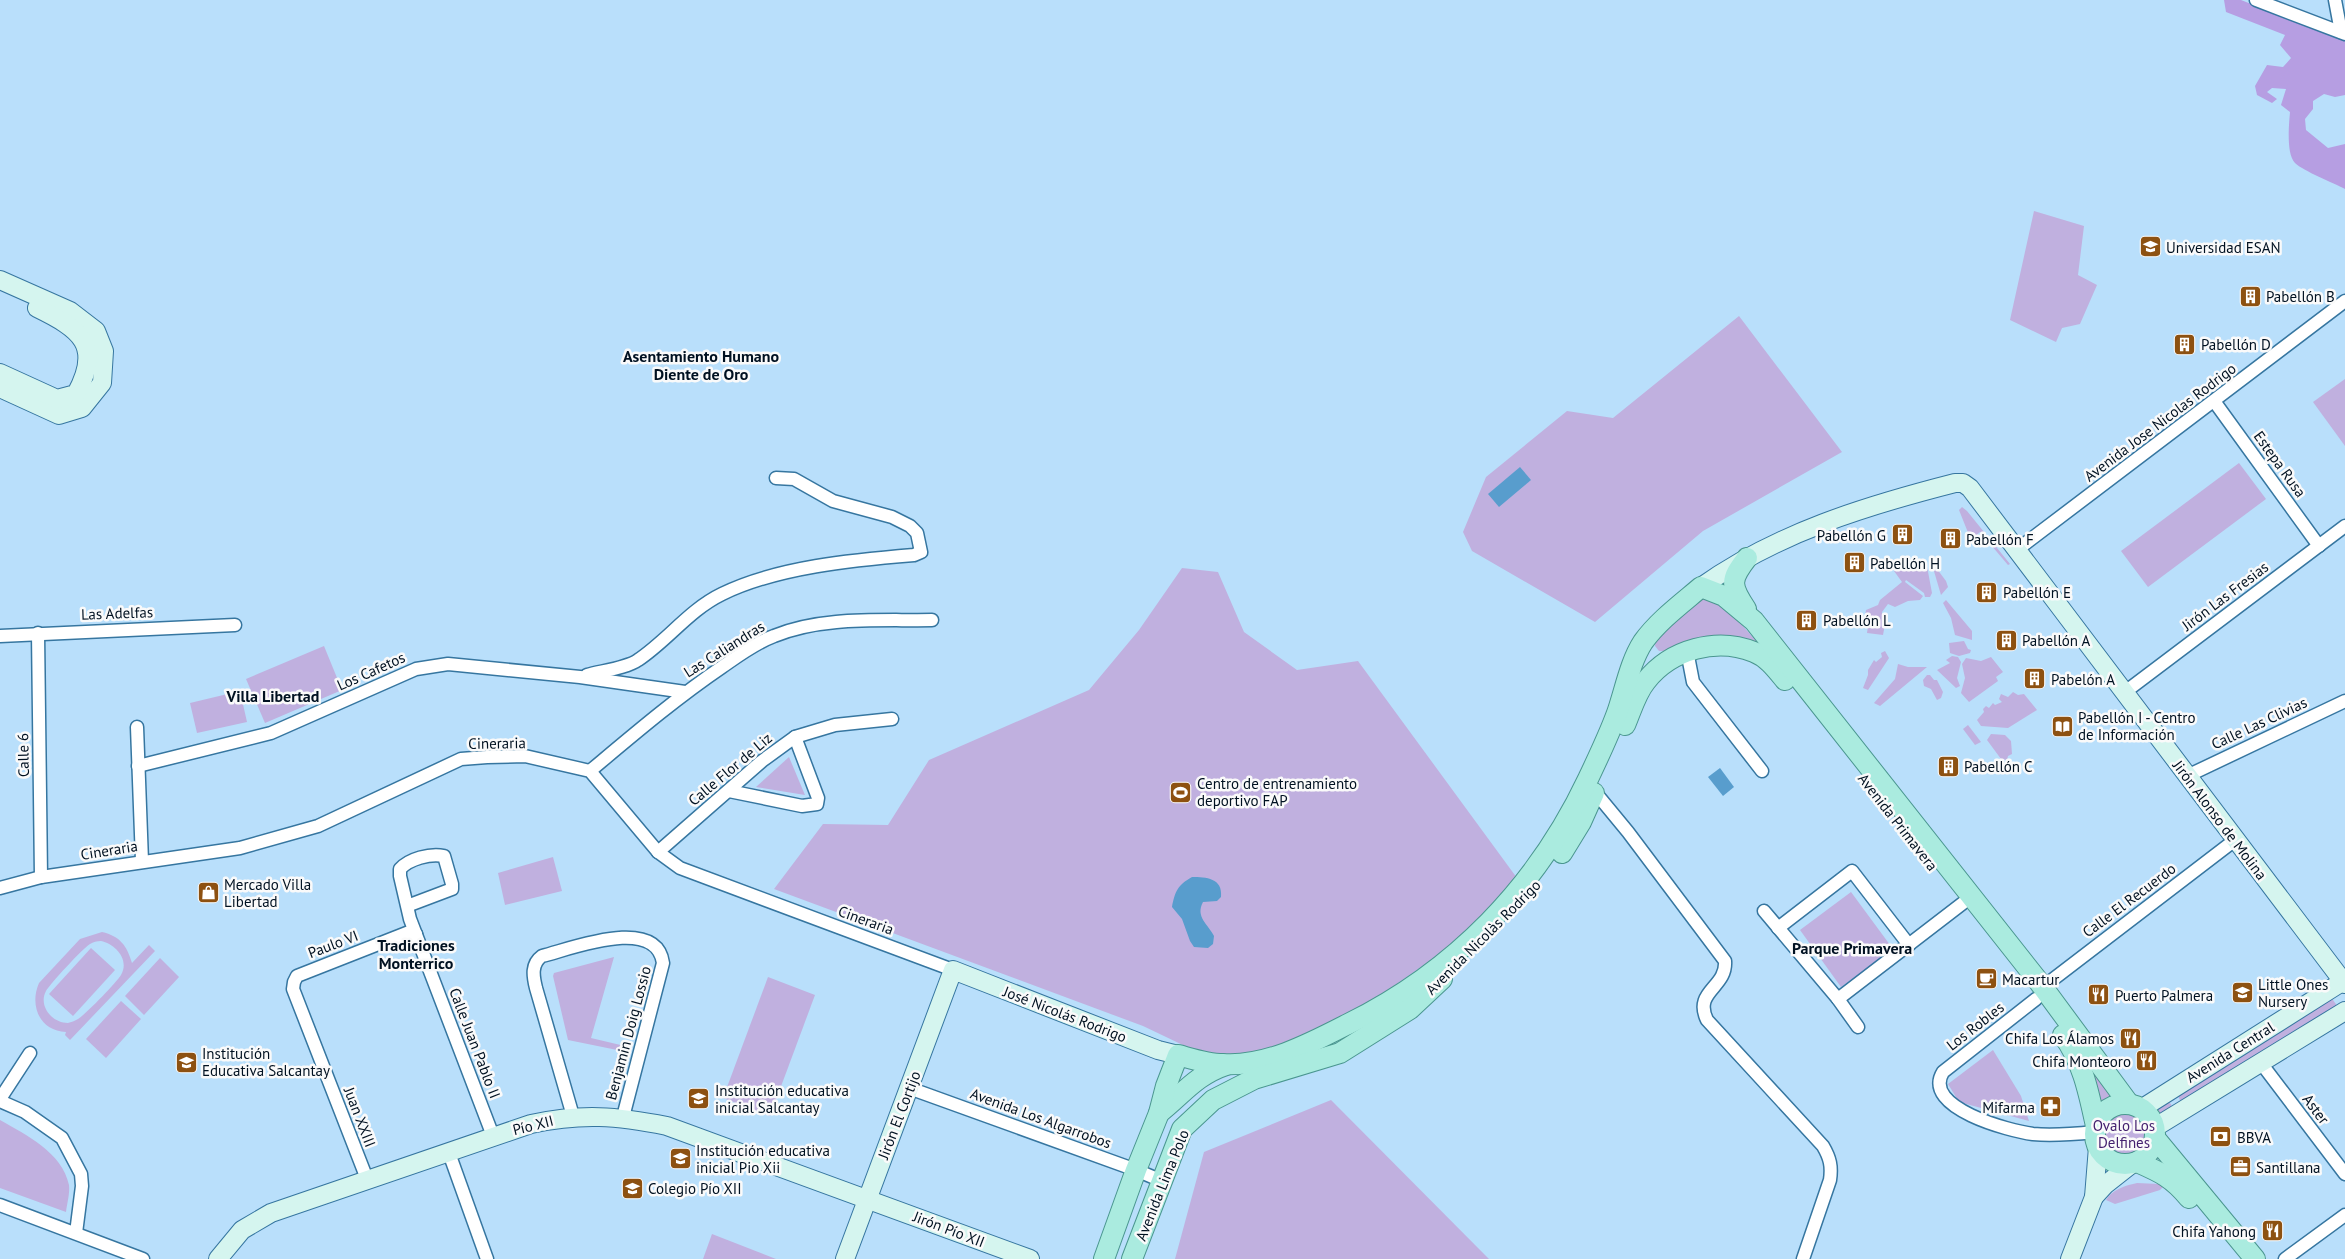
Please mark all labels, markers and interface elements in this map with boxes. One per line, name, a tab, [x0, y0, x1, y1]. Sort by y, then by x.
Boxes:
school or university icon: Universidad ESAN	[2138, 235, 2162, 259]
place label: Universidad ESAN	[2166, 238, 2281, 257]
building icon: Pabellón B	[2238, 284, 2262, 308]
place label: Pabellón B	[2266, 287, 2335, 306]
building icon: Pabellón D	[2173, 332, 2197, 356]
place label: Pabellón D	[2201, 335, 2271, 354]
district label: Asentamiento Humano Diente de Oro	[623, 346, 779, 384]
street label: Avenida Jose Nicolas Rodrigo	[2080, 359, 2240, 485]
street label: Estepa Rusa	[2250, 427, 2310, 501]
building icon: Pabellón G	[1890, 523, 1914, 547]
place label: Pabellón G	[1817, 526, 1886, 545]
building icon: Pabellón F	[1938, 527, 1962, 551]
place label: Pabellón F	[1966, 530, 2034, 549]
building icon: Pabellón H	[1842, 551, 1866, 575]
place label: Pabellón H	[1870, 554, 1940, 573]
street label: Jirón Las Fresias	[2177, 557, 2272, 635]
building icon: Pabellón E	[1975, 580, 1999, 604]
place label: Pabellón E	[2003, 583, 2071, 602]
street label: Las Adelfas	[81, 602, 153, 624]
building icon: Pabellón L	[1795, 608, 1819, 632]
place label: Pabellón L	[1823, 611, 1891, 630]
street label: Las Caliandras	[680, 617, 768, 681]
building icon: Pabellón A	[1994, 628, 2018, 652]
place label: Pabellón A	[2022, 631, 2091, 650]
street label: Los Cafetos	[334, 648, 408, 694]
building icon: Pabelón A	[2023, 667, 2047, 691]
place label: Pabelón A	[2051, 670, 2115, 689]
district label: Villa Libertad	[226, 686, 319, 706]
street label: Calle Las Clivias	[2208, 693, 2310, 753]
place label: Pabellón I - Centro de Información	[2078, 708, 2196, 744]
library icon: Pabellón I - Centro de Información	[2050, 714, 2074, 738]
street label: Calle Flor de Liz	[684, 728, 776, 810]
street label: Calle 6	[13, 733, 33, 777]
street label: Cineraria	[468, 733, 526, 753]
building icon: Pabellón C	[1936, 754, 1960, 778]
street label: Jirón Alonso de Molina	[2168, 756, 2271, 883]
place label: Pabellón C	[1964, 757, 2033, 776]
street label: Avenida Primavera	[1854, 769, 1942, 875]
place label: Centro de entrenamiento deportivo FAP	[1197, 774, 1357, 810]
sports icon: Centro de entrenamiento deportivo FAP	[1169, 780, 1193, 804]
street label: Cineraria	[79, 836, 139, 864]
street label: Calle El Recuerdo	[2079, 859, 2179, 941]
place label: Mercado Villa Libertad	[224, 875, 311, 911]
street label: Avenida Nicolàs Rodrigo	[1422, 876, 1544, 998]
shop icon: Mercado Villa Libertad	[196, 881, 220, 905]
street label: Cineraria	[836, 901, 896, 939]
street label: Paulo VI	[305, 926, 361, 962]
district label: Tradiciones Monterrico	[377, 935, 455, 973]
district label: Parque Primavera	[1792, 938, 1912, 958]
street label: Benjamin Doig Lossio	[601, 964, 655, 1102]
cafe icon: Macartur	[1974, 967, 1998, 991]
place label: Macartur	[2002, 970, 2059, 989]
place label: Little Ones Nursery	[2258, 975, 2328, 1011]
street label: José Nicolás Rodrigo	[1000, 981, 1129, 1046]
school or university icon: Little Ones Nursery	[2230, 981, 2254, 1005]
restaurant icon: Puerto Palmera	[2087, 983, 2111, 1007]
street label: Calle Juan Pablo II	[445, 985, 505, 1101]
place label: Puerto Palmera	[2115, 986, 2213, 1005]
street label: Los Robles	[1942, 998, 2008, 1054]
street label: Avenida Central	[2182, 1017, 2278, 1087]
restaurant icon: Chifa Los Álamos	[2118, 1026, 2142, 1050]
place label: Chifa Los Álamos	[2005, 1029, 2114, 1048]
place label: Institución Educativa Salcantay	[202, 1044, 330, 1080]
restaurant icon: Chifa Monteoro	[2135, 1049, 2159, 1073]
school or university icon: Institución Educativa Salcantay	[174, 1050, 198, 1074]
place label: Chifa Monteoro	[2032, 1052, 2131, 1071]
street label: Jirón El Cortijo	[873, 1068, 925, 1163]
place label: Institución educativa inicial Salcantay	[715, 1081, 849, 1117]
street label: Juan XXIII	[340, 1083, 380, 1150]
street label: Avenida Los Algarrobos	[968, 1084, 1114, 1152]
school or university icon: Institución educativa inicial Salcantay	[687, 1087, 711, 1111]
street label: Aster	[2299, 1090, 2333, 1128]
pharmacy icon: Mifarma	[2039, 1095, 2063, 1119]
place label: Mifarma	[1982, 1098, 2035, 1117]
street label: Pío XII	[511, 1111, 555, 1139]
park label: Ovalo Los Delfines	[2093, 1116, 2155, 1152]
bank icon: BBVA	[2209, 1125, 2233, 1149]
street label: Avenida Lima Polo	[1131, 1127, 1193, 1243]
place label: BBVA	[2237, 1128, 2271, 1147]
place label: Institución educativa inicial Pio Xii	[696, 1141, 830, 1177]
school or university icon: Institución educativa inicial Pio Xii	[668, 1147, 692, 1171]
office icon: Santillana	[2228, 1155, 2252, 1179]
place label: Santillana	[2256, 1158, 2321, 1177]
school or university icon: Colegio Pío XII	[620, 1176, 644, 1200]
place label: Colegio Pío XII	[648, 1179, 742, 1198]
street label: Jirón Pío XII	[910, 1206, 988, 1251]
restaurant icon: Chifa Yahong	[2260, 1219, 2284, 1243]
place label: Chifa Yahong	[2172, 1222, 2256, 1241]

